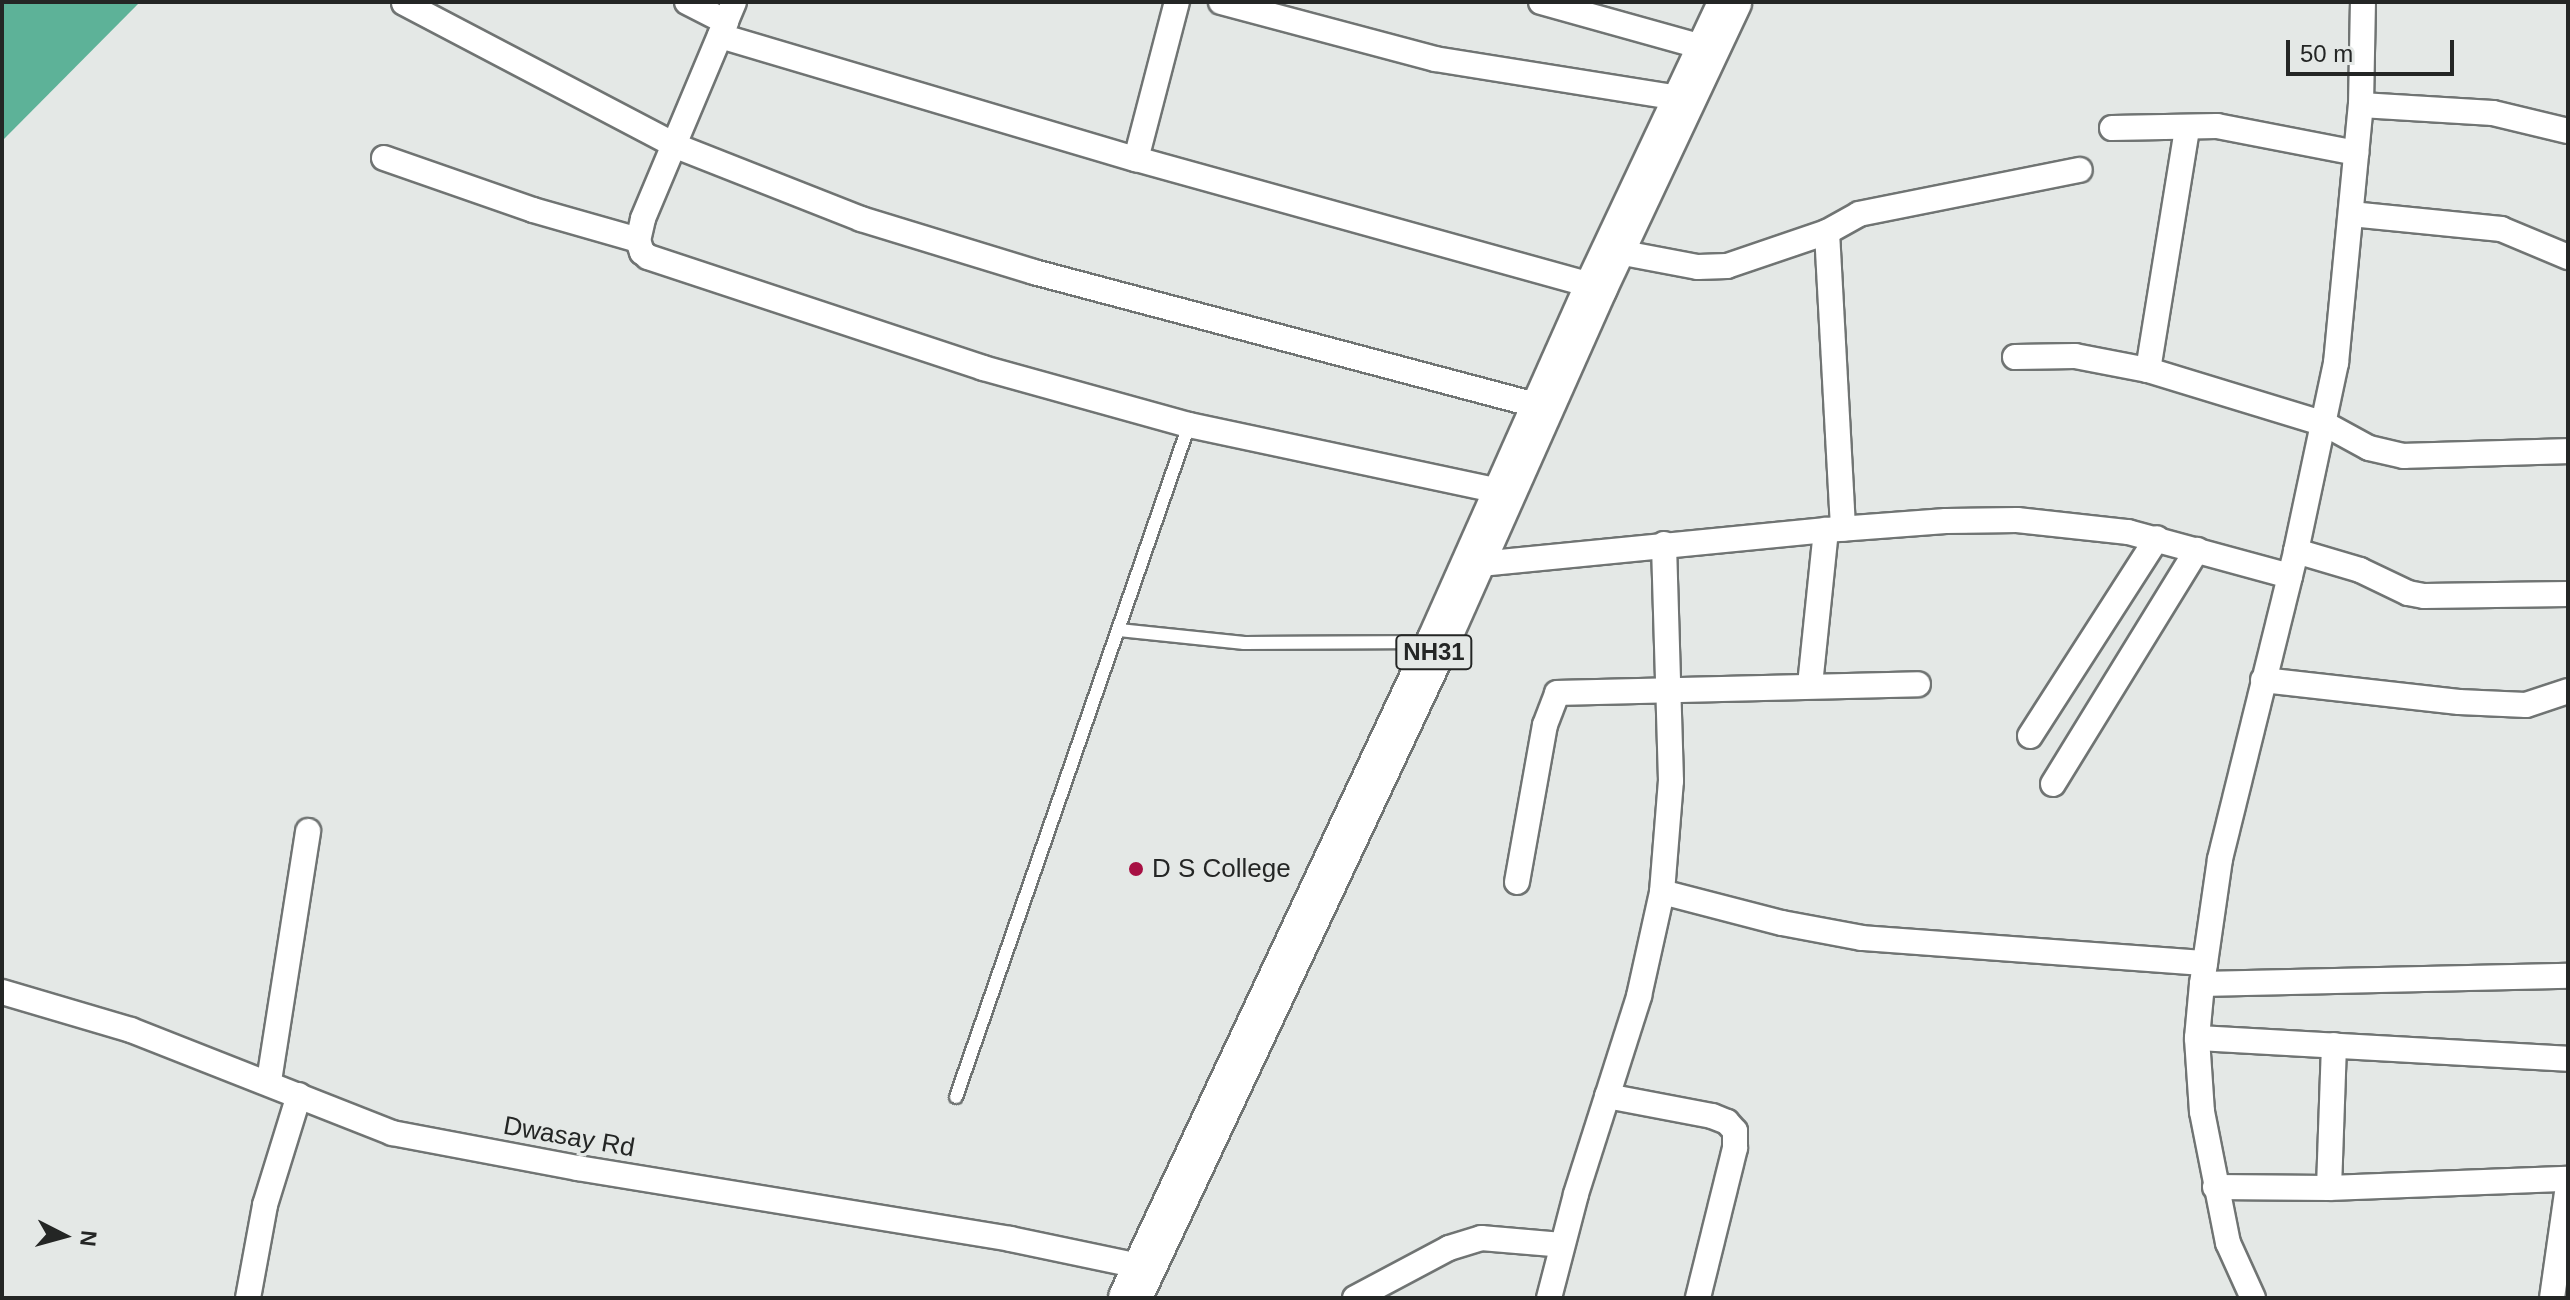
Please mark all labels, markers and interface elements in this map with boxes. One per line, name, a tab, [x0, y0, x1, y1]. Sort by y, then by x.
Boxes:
scale bar	[2290, 24, 2458, 74]
text: 50 m	[2300, 40, 2353, 67]
road number: NH31	[1394, 632, 1474, 672]
place label: D S College	[1152, 853, 1291, 885]
marker: D S College	[1127, 860, 1145, 878]
street label: Dwasay Rd	[501, 1110, 637, 1164]
north arrow	[24, 1196, 104, 1276]
text: N	[75, 1229, 102, 1248]

